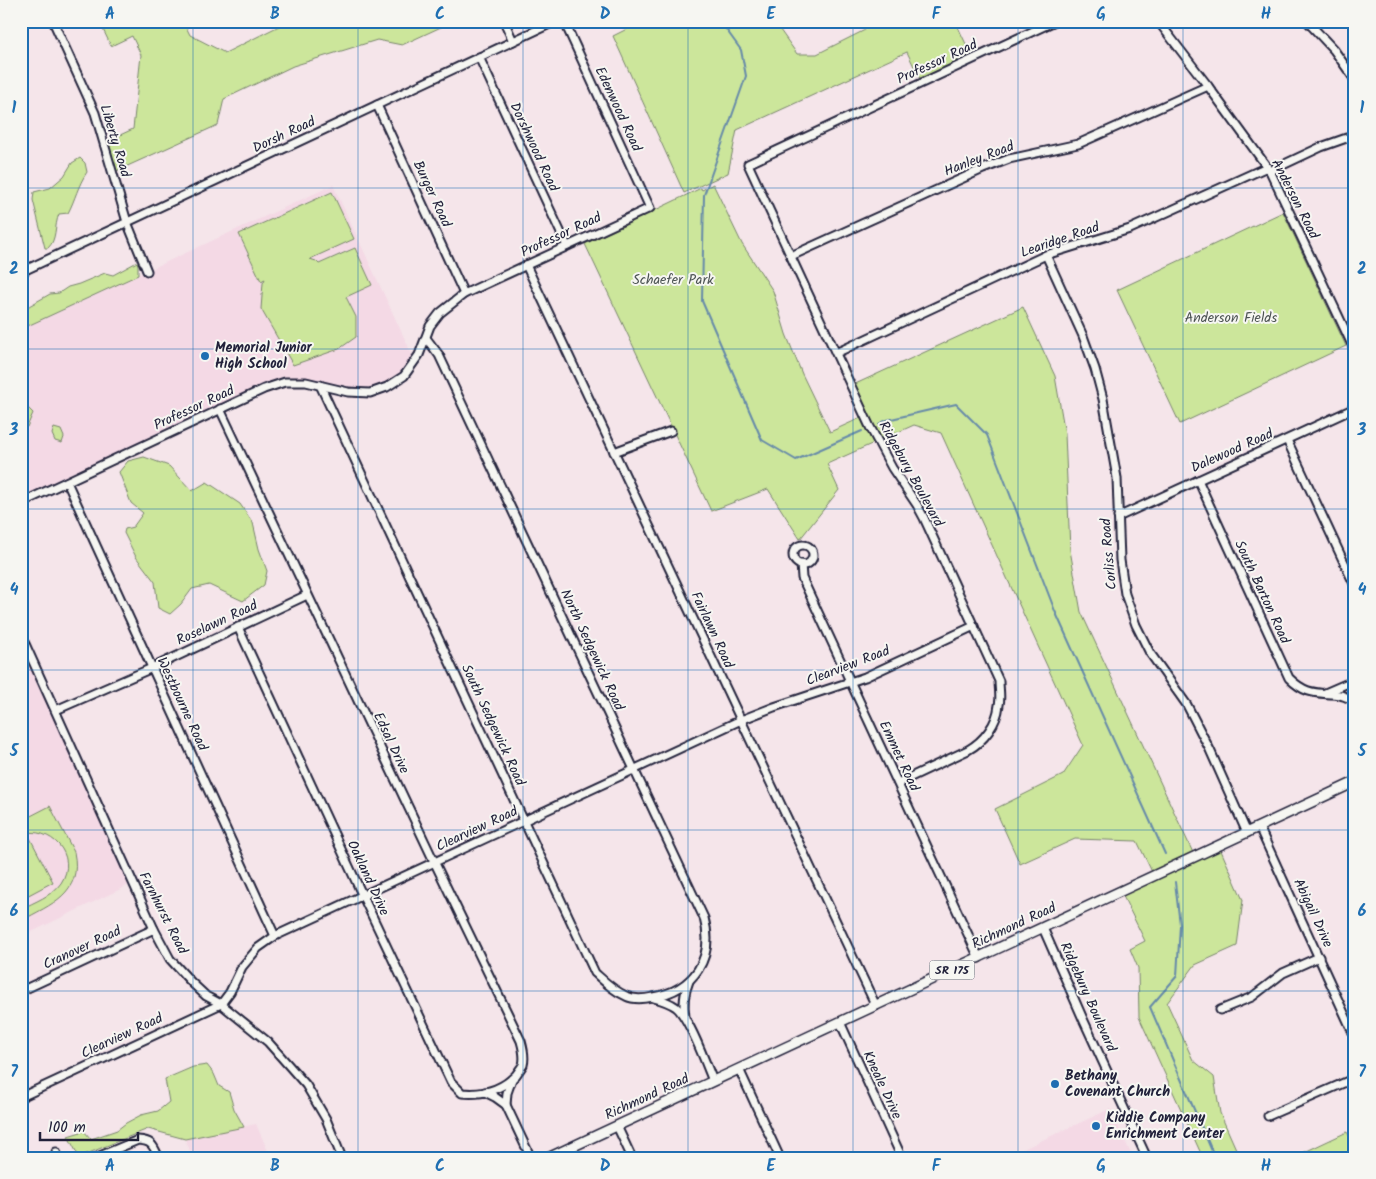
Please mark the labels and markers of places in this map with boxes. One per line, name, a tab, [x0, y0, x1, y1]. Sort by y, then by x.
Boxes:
place label: Memorial Junior High School	[215, 337, 313, 375]
marker: Memorial Junior High School	[199, 350, 211, 362]
place label: Bethany Covenant Church	[1065, 1065, 1170, 1103]
marker: Bethany Covenant Church	[1049, 1078, 1061, 1090]
place label: Kiddie Company Enrichment Center	[1106, 1107, 1225, 1145]
marker: Kiddie Company Enrichment Center	[1090, 1120, 1102, 1132]

